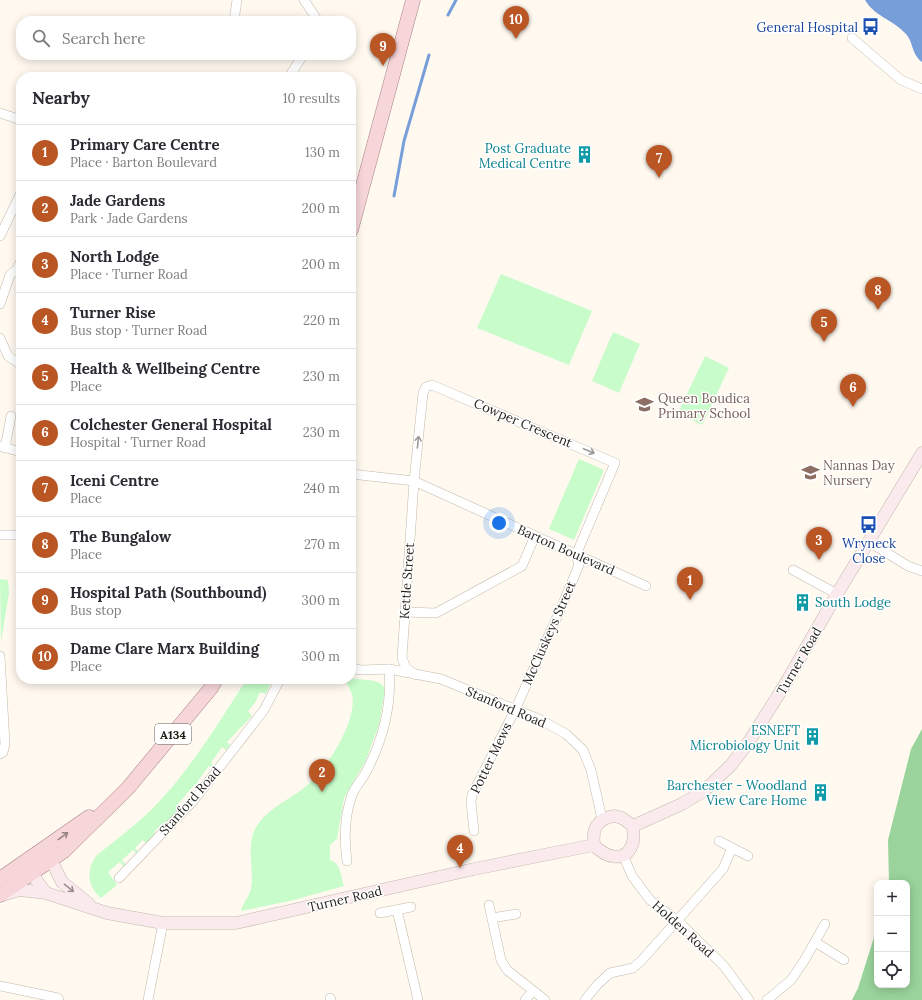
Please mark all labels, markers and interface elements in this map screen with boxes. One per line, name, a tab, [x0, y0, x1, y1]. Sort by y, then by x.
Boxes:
pin: 10	[503, 6, 529, 39]
search box	[16, 16, 356, 60]
bus stop icon: General Hospital	[861, 17, 881, 37]
place label: General Hospital	[757, 19, 858, 36]
icon: search	[30, 27, 52, 49]
text: Search here	[62, 29, 145, 48]
pin: 9	[370, 33, 396, 66]
text: Nearby	[32, 87, 90, 109]
text: 10 results	[283, 90, 340, 107]
text: Primary Care Centre	[70, 135, 219, 154]
place label: Post Graduate Medical Centre	[479, 140, 571, 172]
text: 1	[42, 144, 48, 161]
text: 130 m	[305, 144, 340, 161]
building icon: Post Graduate Medical Centre	[574, 145, 594, 165]
pin: 7	[646, 145, 672, 178]
text: Place · Barton Boulevard	[70, 154, 217, 171]
text: Jade Gardens	[70, 191, 165, 210]
text: 2	[42, 200, 48, 217]
text: 200 m	[302, 200, 340, 217]
text: Park · Jade Gardens	[70, 210, 188, 227]
text: North Lodge	[70, 247, 159, 266]
text: 3	[41, 256, 49, 273]
text: 200 m	[302, 256, 340, 273]
text: Place · Turner Road	[70, 266, 188, 283]
pin: 8	[865, 277, 891, 310]
text: Turner Rise	[70, 303, 156, 322]
pin: 5	[811, 309, 837, 342]
text: 4	[41, 312, 49, 329]
text: 220 m	[303, 312, 340, 329]
text: Bus stop · Turner Road	[70, 322, 207, 339]
text: Health & Wellbeing Centre	[70, 359, 260, 378]
text: 5	[41, 368, 49, 385]
text: 230 m	[303, 368, 340, 385]
pin: 6	[840, 374, 866, 407]
text: Place	[70, 378, 102, 395]
place label: Queen Boudica Primary School	[658, 390, 751, 422]
street label: Cowper Crescent	[471, 395, 575, 451]
school or university icon: Queen Boudica Primary School	[635, 395, 655, 415]
text: Colchester General Hospital	[70, 415, 272, 434]
text: 6	[41, 424, 49, 441]
text: 230 m	[303, 424, 340, 441]
text: Hospital · Turner Road	[70, 434, 206, 451]
one-way arrow	[414, 436, 421, 449]
one-way arrow	[582, 448, 594, 456]
place label: Nannas Day Nursery	[823, 457, 895, 489]
school or university icon: Nannas Day Nursery	[800, 462, 820, 482]
text: Iceni Centre	[70, 471, 159, 490]
text: 7	[42, 480, 48, 497]
text: 240 m	[303, 480, 340, 497]
text: Place	[70, 490, 102, 507]
your location	[489, 513, 509, 533]
bus stop icon: Wryneck Close	[859, 514, 879, 534]
street label: Barton Boulevard	[515, 521, 618, 579]
text: The Bungalow	[70, 527, 171, 546]
pin: 3	[806, 527, 832, 560]
place label: Wryneck Close	[842, 535, 896, 567]
text: 8	[41, 536, 49, 553]
text: 270 m	[304, 536, 340, 553]
street label: Kettle Street	[396, 542, 418, 620]
text: Place	[70, 546, 102, 563]
pin: 1	[677, 567, 703, 600]
street label: McCluskeys Street	[518, 578, 580, 688]
text: Hospital Path (Southbound)	[70, 583, 266, 602]
text: 9	[41, 592, 49, 609]
text: 300 m	[302, 592, 340, 609]
building icon: South Lodge	[792, 592, 812, 612]
place label: South Lodge	[815, 594, 891, 611]
text: Bus stop	[70, 602, 122, 619]
street label: Turner Road	[773, 624, 825, 698]
text: Dame Clare Marx Building	[70, 639, 259, 658]
text: 10	[38, 648, 52, 665]
text: 300 m	[302, 648, 340, 665]
text: Place	[70, 658, 102, 675]
street label: Stanford Road	[463, 682, 549, 732]
street label: Potter Mews	[467, 720, 515, 796]
place label: ESNEFT Microbiology Unit	[690, 722, 801, 754]
road number: A134	[155, 724, 191, 744]
building icon: ESNEFT Microbiology Unit	[803, 727, 823, 747]
pin: 2	[309, 759, 335, 792]
street label: Stanford Road	[155, 763, 225, 839]
place label: Barchester - Woodland View Care Home	[667, 777, 807, 809]
building icon: Barchester - Woodland View Care Home	[810, 782, 830, 802]
one-way arrow	[57, 832, 68, 840]
pin: 4	[447, 835, 473, 868]
map controls	[874, 880, 910, 988]
button: +	[874, 880, 910, 916]
street label: Turner Road	[306, 882, 384, 916]
one-way arrow	[64, 883, 74, 892]
street label: Holden Road	[649, 897, 718, 961]
button: −	[874, 916, 910, 952]
button: locate	[874, 952, 910, 988]

